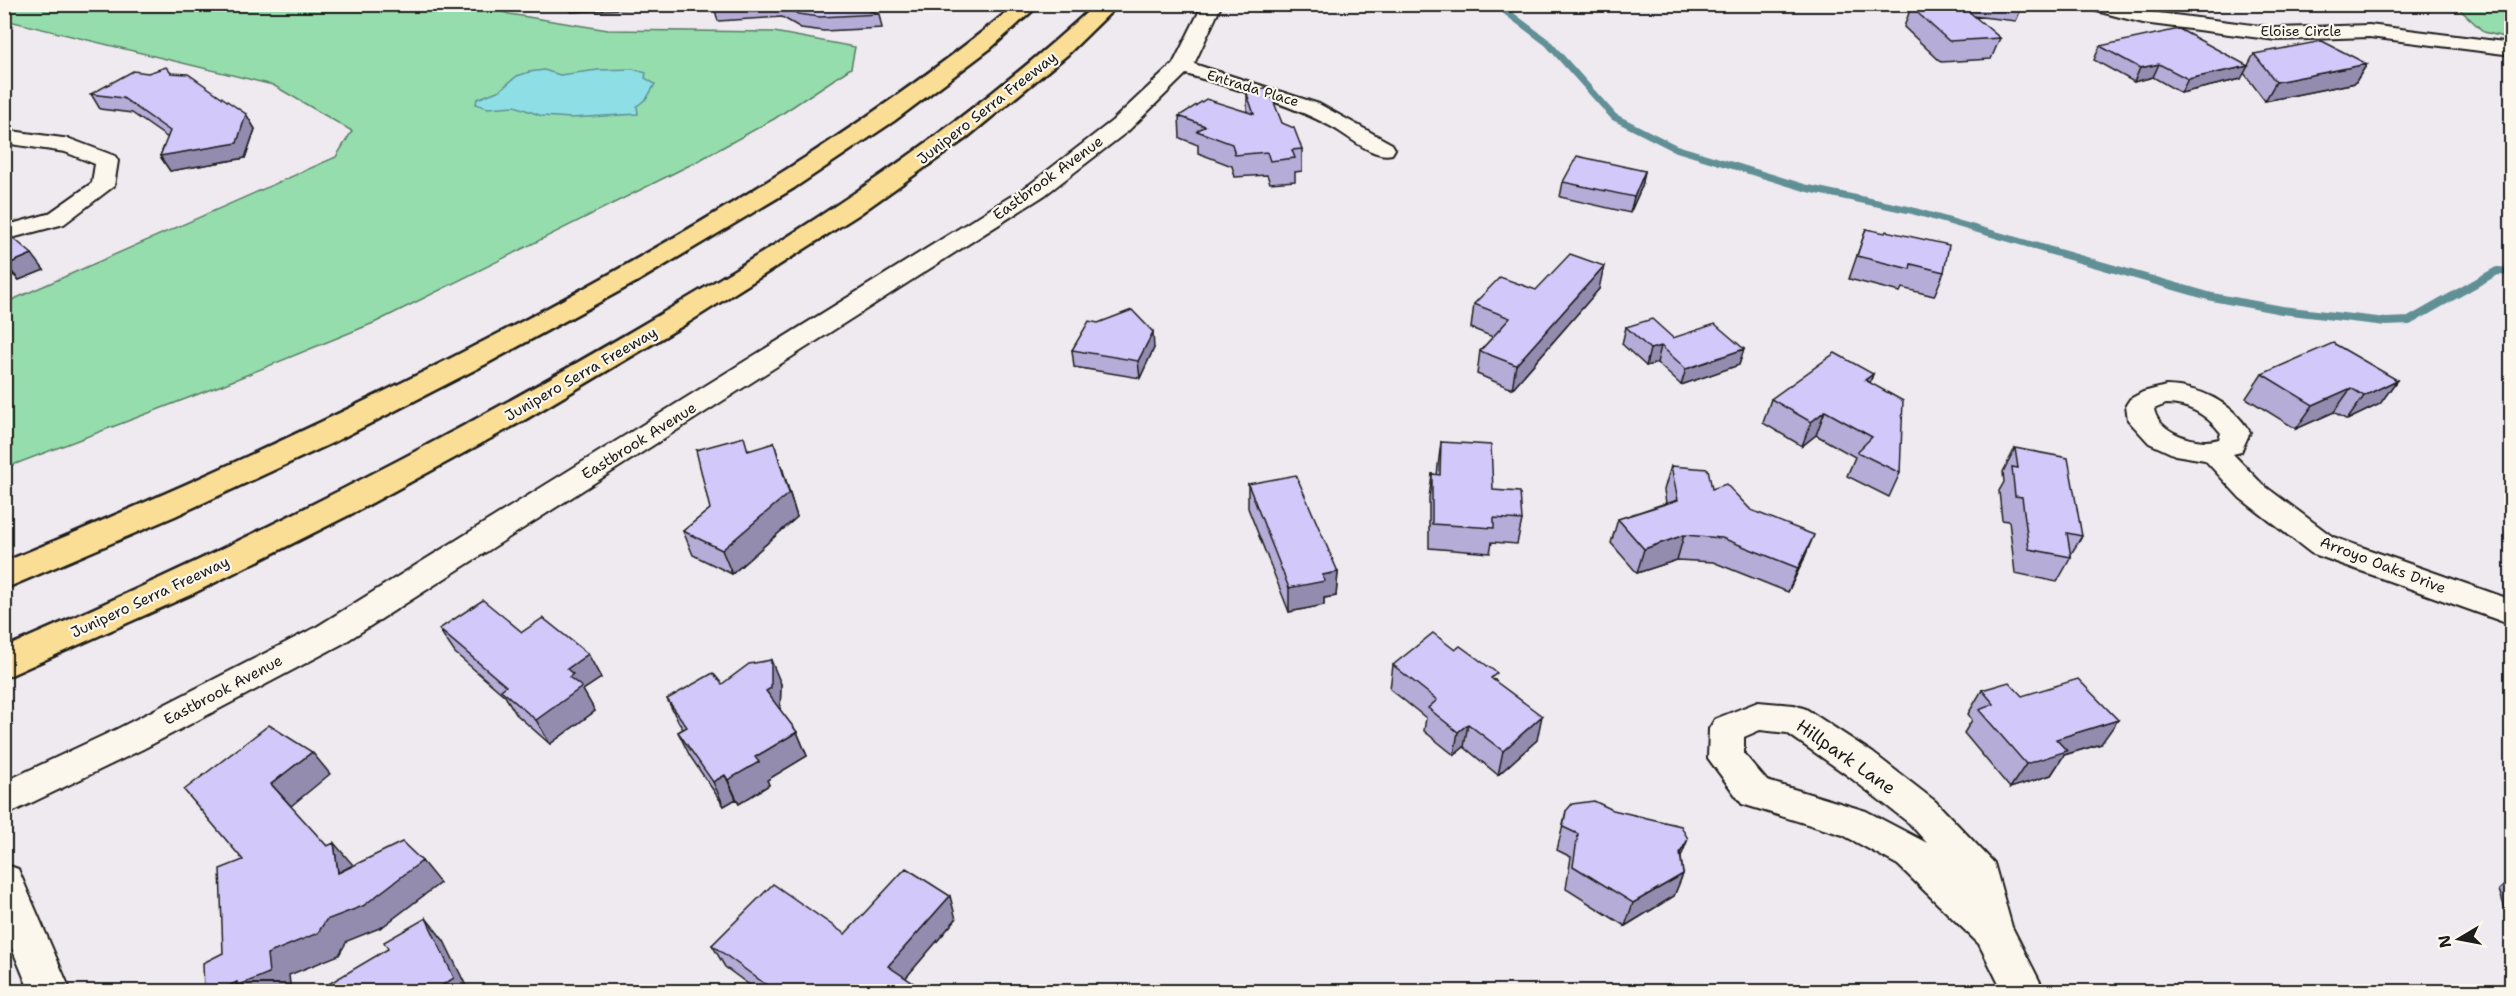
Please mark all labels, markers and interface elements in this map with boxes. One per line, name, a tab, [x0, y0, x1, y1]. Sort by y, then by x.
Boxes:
street label: Eloise Circle	[2261, 22, 2341, 40]
street label: Junipero Serra Freeway	[913, 47, 1061, 169]
street label: Entrada Place	[1205, 65, 1301, 111]
street label: Eastbrook Avenue	[989, 131, 1107, 225]
street label: Junipero Serra Freeway	[501, 322, 661, 426]
street label: Eastbrook Avenue	[578, 398, 700, 484]
street label: Arroyo Oaks Drive	[2317, 532, 2449, 598]
street label: Junipero Serra Freeway	[68, 552, 232, 642]
street label: Eastbrook Avenue	[160, 650, 286, 730]
street label: Hillpark Lane	[1792, 714, 1900, 800]
north arrow	[2429, 909, 2489, 969]
text: N	[2433, 933, 2456, 950]

